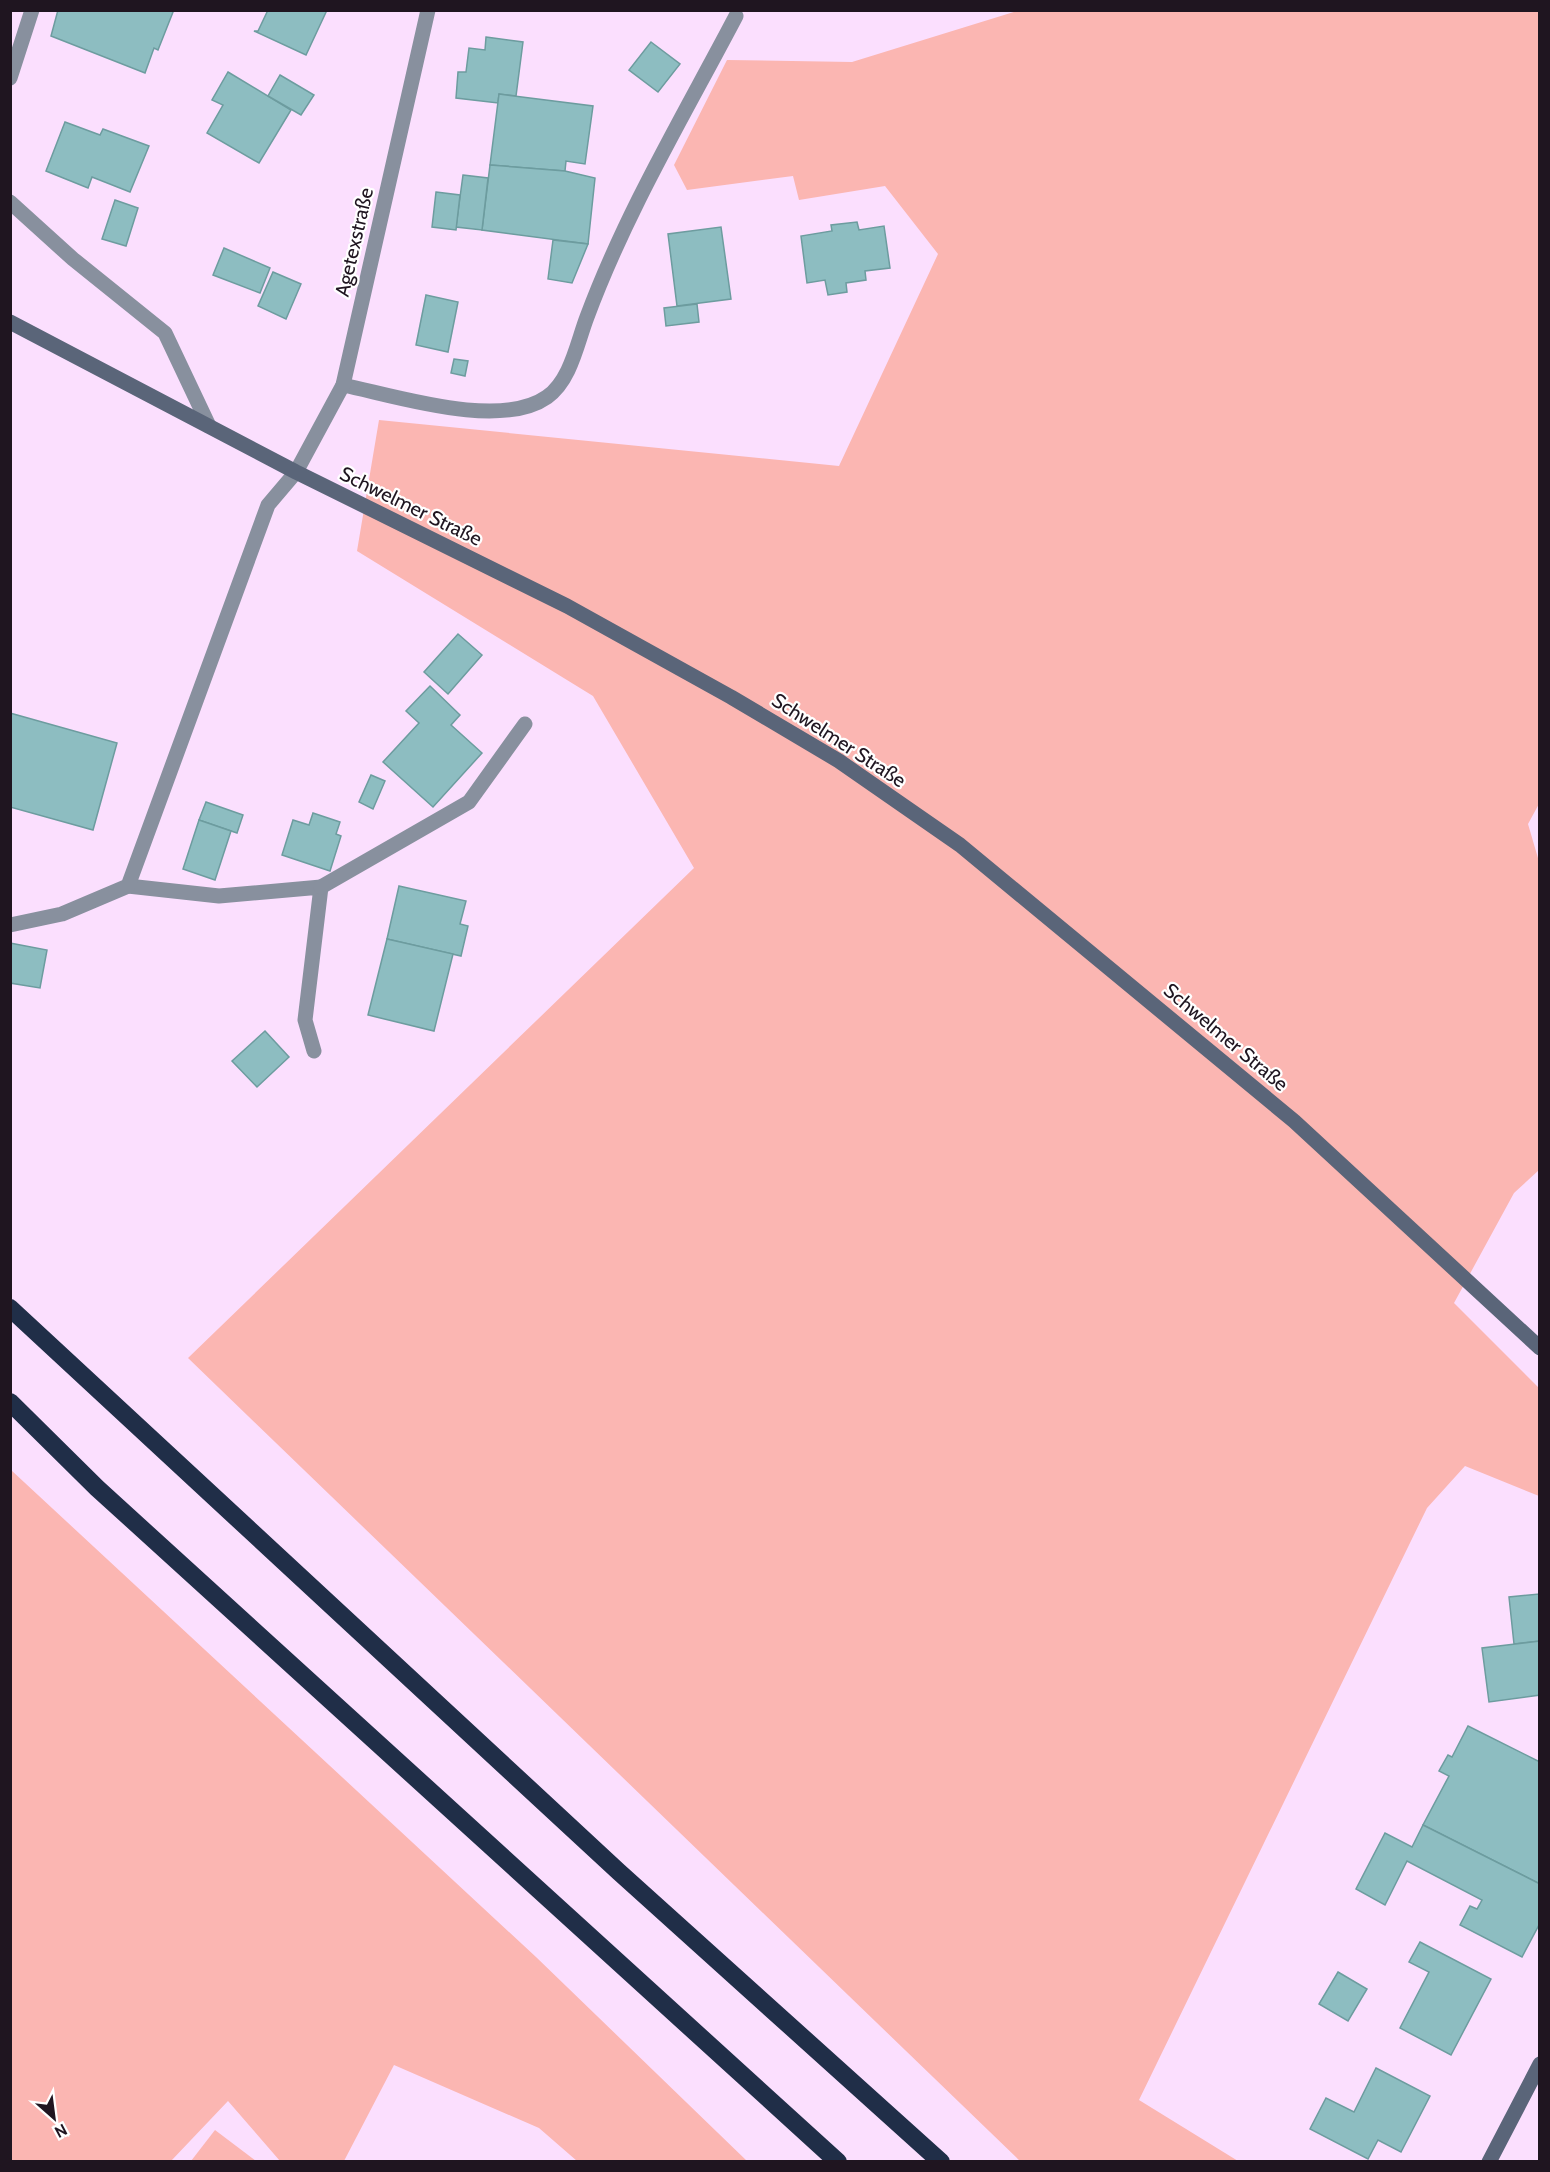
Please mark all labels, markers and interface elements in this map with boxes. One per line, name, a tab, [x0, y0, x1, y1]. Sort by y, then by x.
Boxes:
street label: Agetexstraße	[330, 185, 378, 299]
street label: Schwelmer Straße	[336, 461, 486, 551]
street label: Schwelmer Straße	[767, 688, 911, 792]
street label: Schwelmer Straße	[1159, 978, 1293, 1096]
north arrow	[24, 2088, 84, 2148]
text: N	[51, 2120, 70, 2142]

